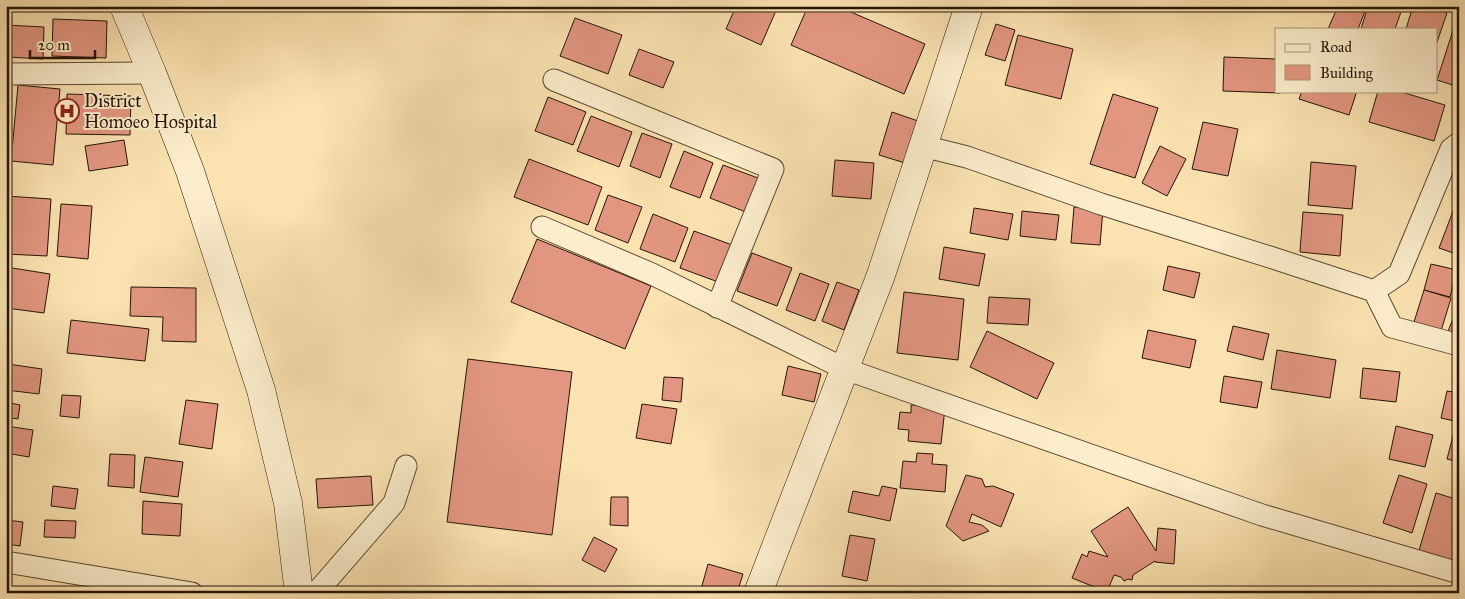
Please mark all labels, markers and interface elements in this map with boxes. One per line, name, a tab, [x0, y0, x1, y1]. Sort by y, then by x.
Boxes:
scale bar	[30, 28, 95, 60]
legend	[1275, 28, 1438, 92]
text: 20 m	[38, 36, 70, 54]
text: Road	[1320, 38, 1352, 56]
text: Building	[1320, 64, 1374, 82]
place label: District Homoeo Hospital	[84, 90, 217, 133]
hospital icon: District Homoeo Hospital	[54, 98, 80, 124]

